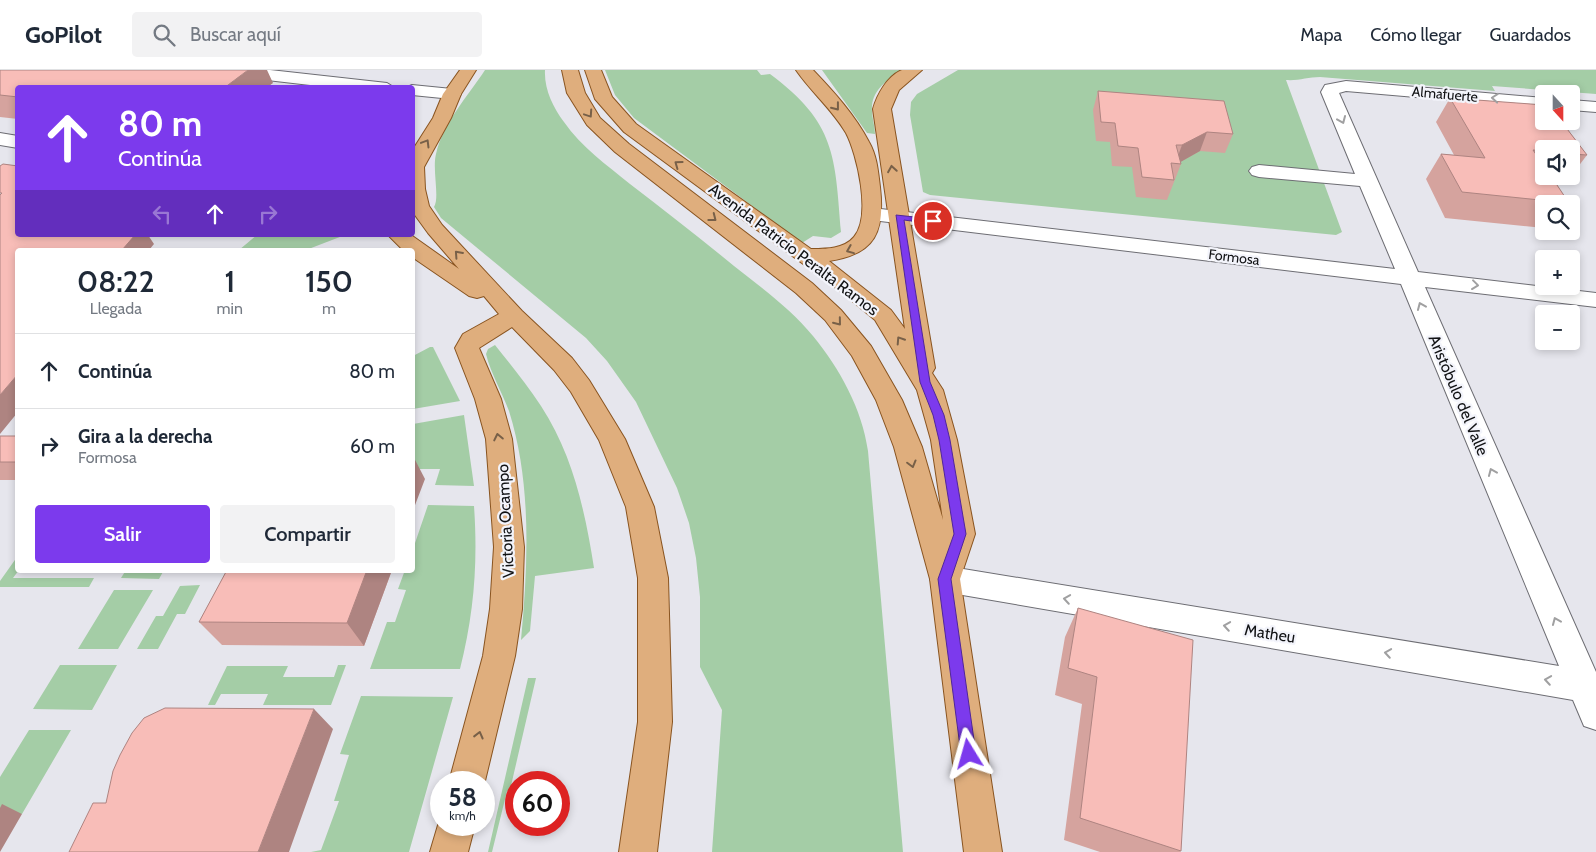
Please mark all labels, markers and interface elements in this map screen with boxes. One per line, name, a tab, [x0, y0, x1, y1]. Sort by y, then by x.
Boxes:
search box	[132, 12, 482, 57]
text: GoPilot	[25, 20, 102, 49]
icon: search	[150, 21, 178, 49]
text: Buscar aquí	[190, 23, 281, 46]
text: Mapa	[1300, 24, 1342, 46]
text: Cómo llegar	[1370, 24, 1462, 46]
text: Guardados	[1490, 24, 1571, 46]
street label: Almafuerte	[1411, 82, 1479, 106]
north arrow	[1535, 85, 1580, 130]
map controls	[1535, 85, 1580, 350]
one-way arrow	[1491, 93, 1499, 104]
one-way arrow	[830, 101, 838, 110]
text: 80 m	[118, 102, 202, 145]
icon: ahead	[35, 105, 100, 170]
one-way arrow	[583, 109, 592, 118]
one-way arrow	[1336, 115, 1346, 124]
one-way arrow	[419, 139, 429, 148]
button: sound	[1535, 140, 1580, 185]
text: Continúa	[118, 145, 202, 172]
one-way arrow	[674, 161, 684, 170]
one-way arrow	[888, 165, 898, 173]
street label: Avenida Patricio Peralta Ramos	[705, 179, 883, 320]
button: search	[1535, 195, 1580, 240]
icon: left	[148, 200, 176, 228]
icon: ahead	[201, 200, 229, 228]
icon: right	[254, 200, 282, 228]
pin	[912, 200, 954, 242]
icon: arrive	[919, 207, 947, 235]
one-way arrow	[707, 212, 717, 221]
one-way arrow	[846, 244, 855, 254]
street label: Formosa	[1207, 245, 1261, 269]
button: +	[1535, 250, 1580, 295]
one-way arrow	[454, 251, 463, 260]
text: 08:22	[77, 263, 154, 300]
text: 1	[224, 263, 235, 300]
text: 150	[305, 263, 353, 300]
one-way arrow	[1471, 279, 1479, 290]
text: Llegada	[90, 299, 142, 318]
text: min	[217, 299, 243, 318]
text: m	[322, 299, 336, 318]
one-way arrow	[1417, 302, 1428, 311]
button: −	[1535, 305, 1580, 350]
one-way arrow	[833, 316, 842, 325]
street label: Aristóbulo del Valle	[1425, 332, 1493, 458]
one-way arrow	[897, 336, 907, 345]
icon: ahead	[35, 357, 63, 385]
text: Continúa	[78, 360, 152, 383]
text: 80 m	[349, 360, 395, 383]
text: Gira a la derecha	[78, 425, 213, 448]
icon: right	[35, 432, 63, 460]
one-way arrow	[493, 432, 504, 441]
text: 60 m	[350, 435, 395, 458]
text: Formosa	[78, 448, 137, 467]
one-way arrow	[907, 460, 917, 468]
street label: Victoria Ocampo	[493, 463, 518, 578]
one-way arrow	[1488, 468, 1499, 477]
button: Salir	[35, 505, 210, 563]
button: Compartir	[220, 505, 395, 563]
one-way arrow	[1063, 595, 1071, 605]
one-way arrow	[1552, 617, 1563, 626]
street label: Matheu	[1243, 620, 1297, 647]
one-way arrow	[1223, 622, 1232, 632]
one-way arrow	[1383, 648, 1392, 658]
one-way arrow	[1544, 675, 1552, 685]
position arrow	[942, 727, 994, 779]
one-way arrow	[473, 731, 484, 740]
speed limit sign: 60	[505, 771, 570, 836]
text: 58	[448, 782, 477, 812]
text: km/h	[449, 808, 476, 823]

